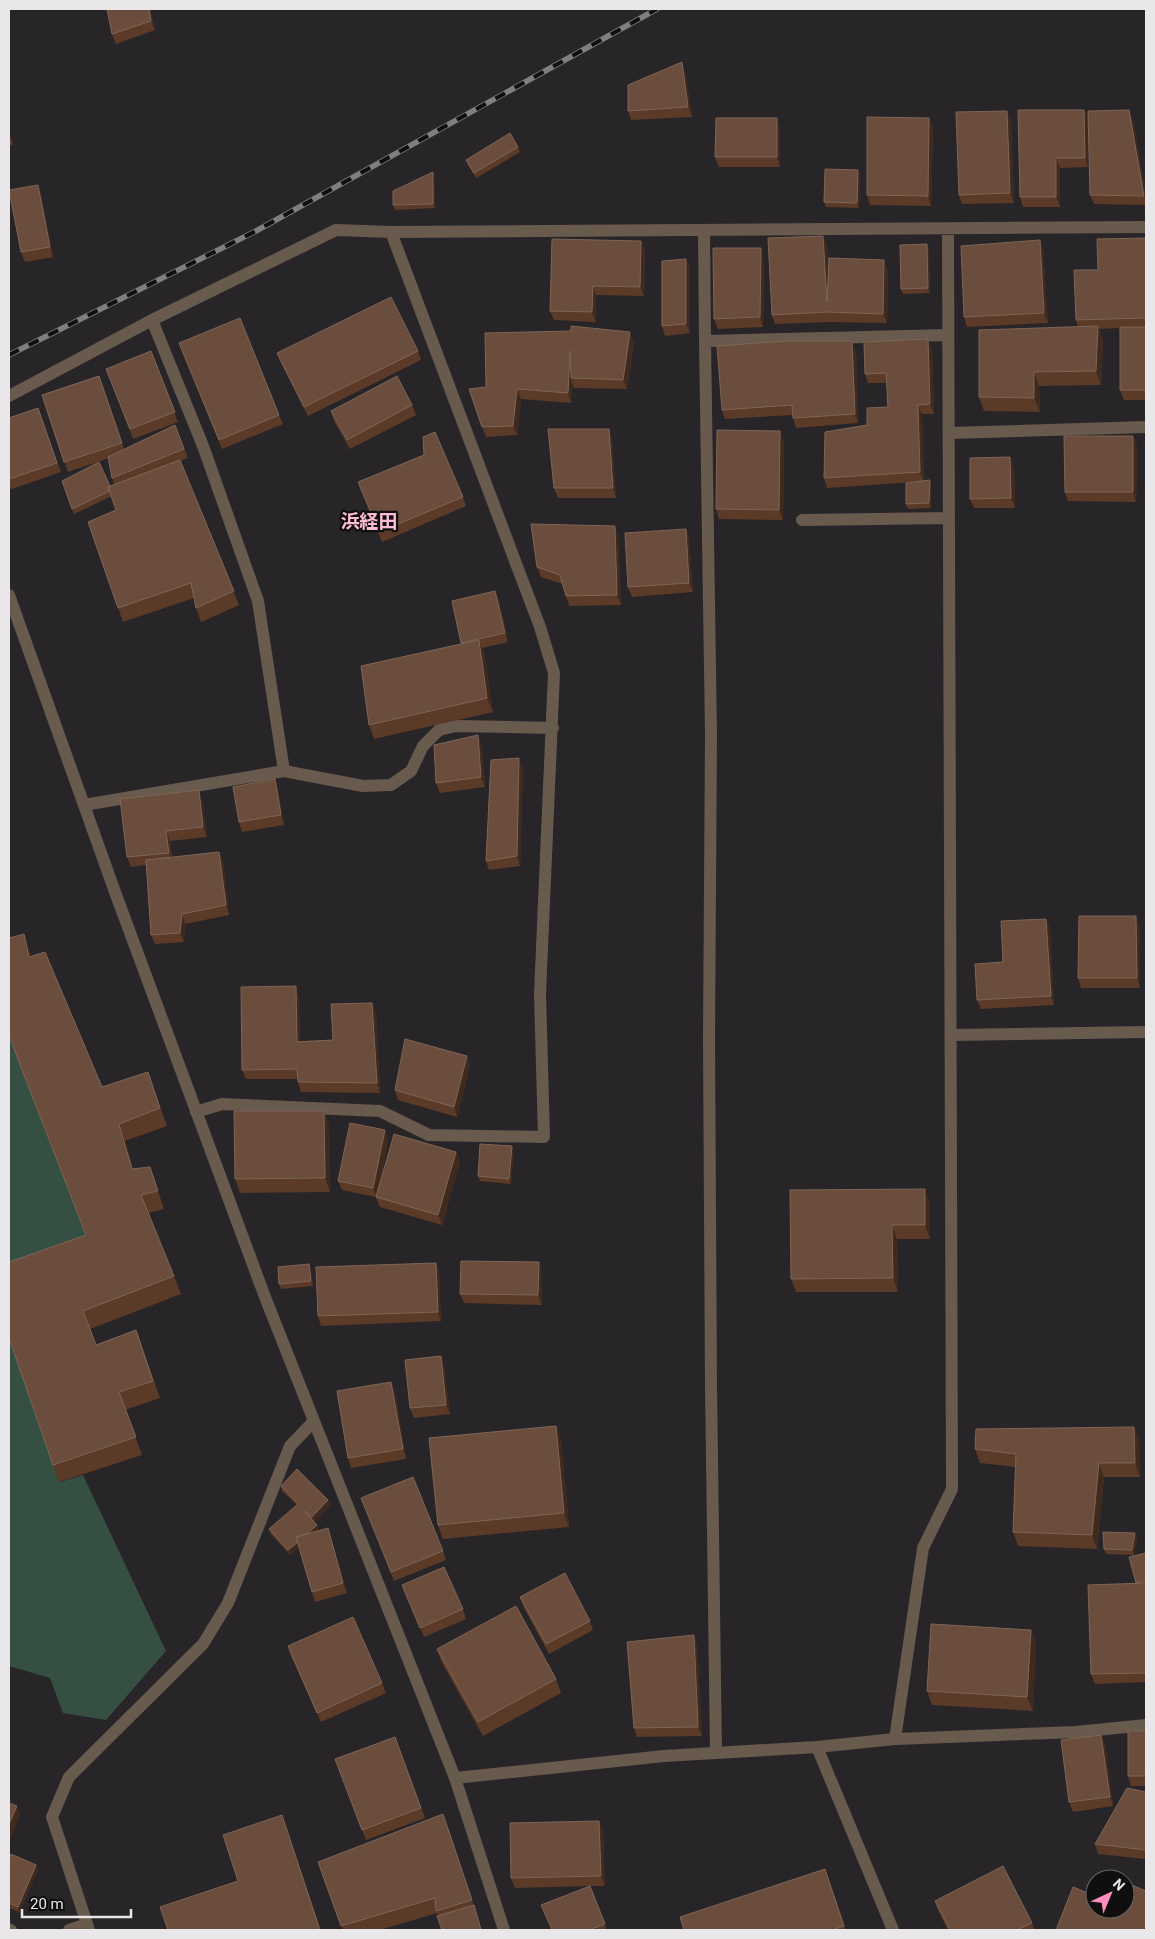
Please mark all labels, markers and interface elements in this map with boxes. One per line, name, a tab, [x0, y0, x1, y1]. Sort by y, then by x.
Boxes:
district label: 浜経田	[340, 510, 398, 533]
north arrow	[1085, 1869, 1135, 1919]
text: N	[1110, 1875, 1128, 1894]
scale bar	[22, 1886, 131, 1918]
text: 20 m	[30, 1895, 64, 1913]

